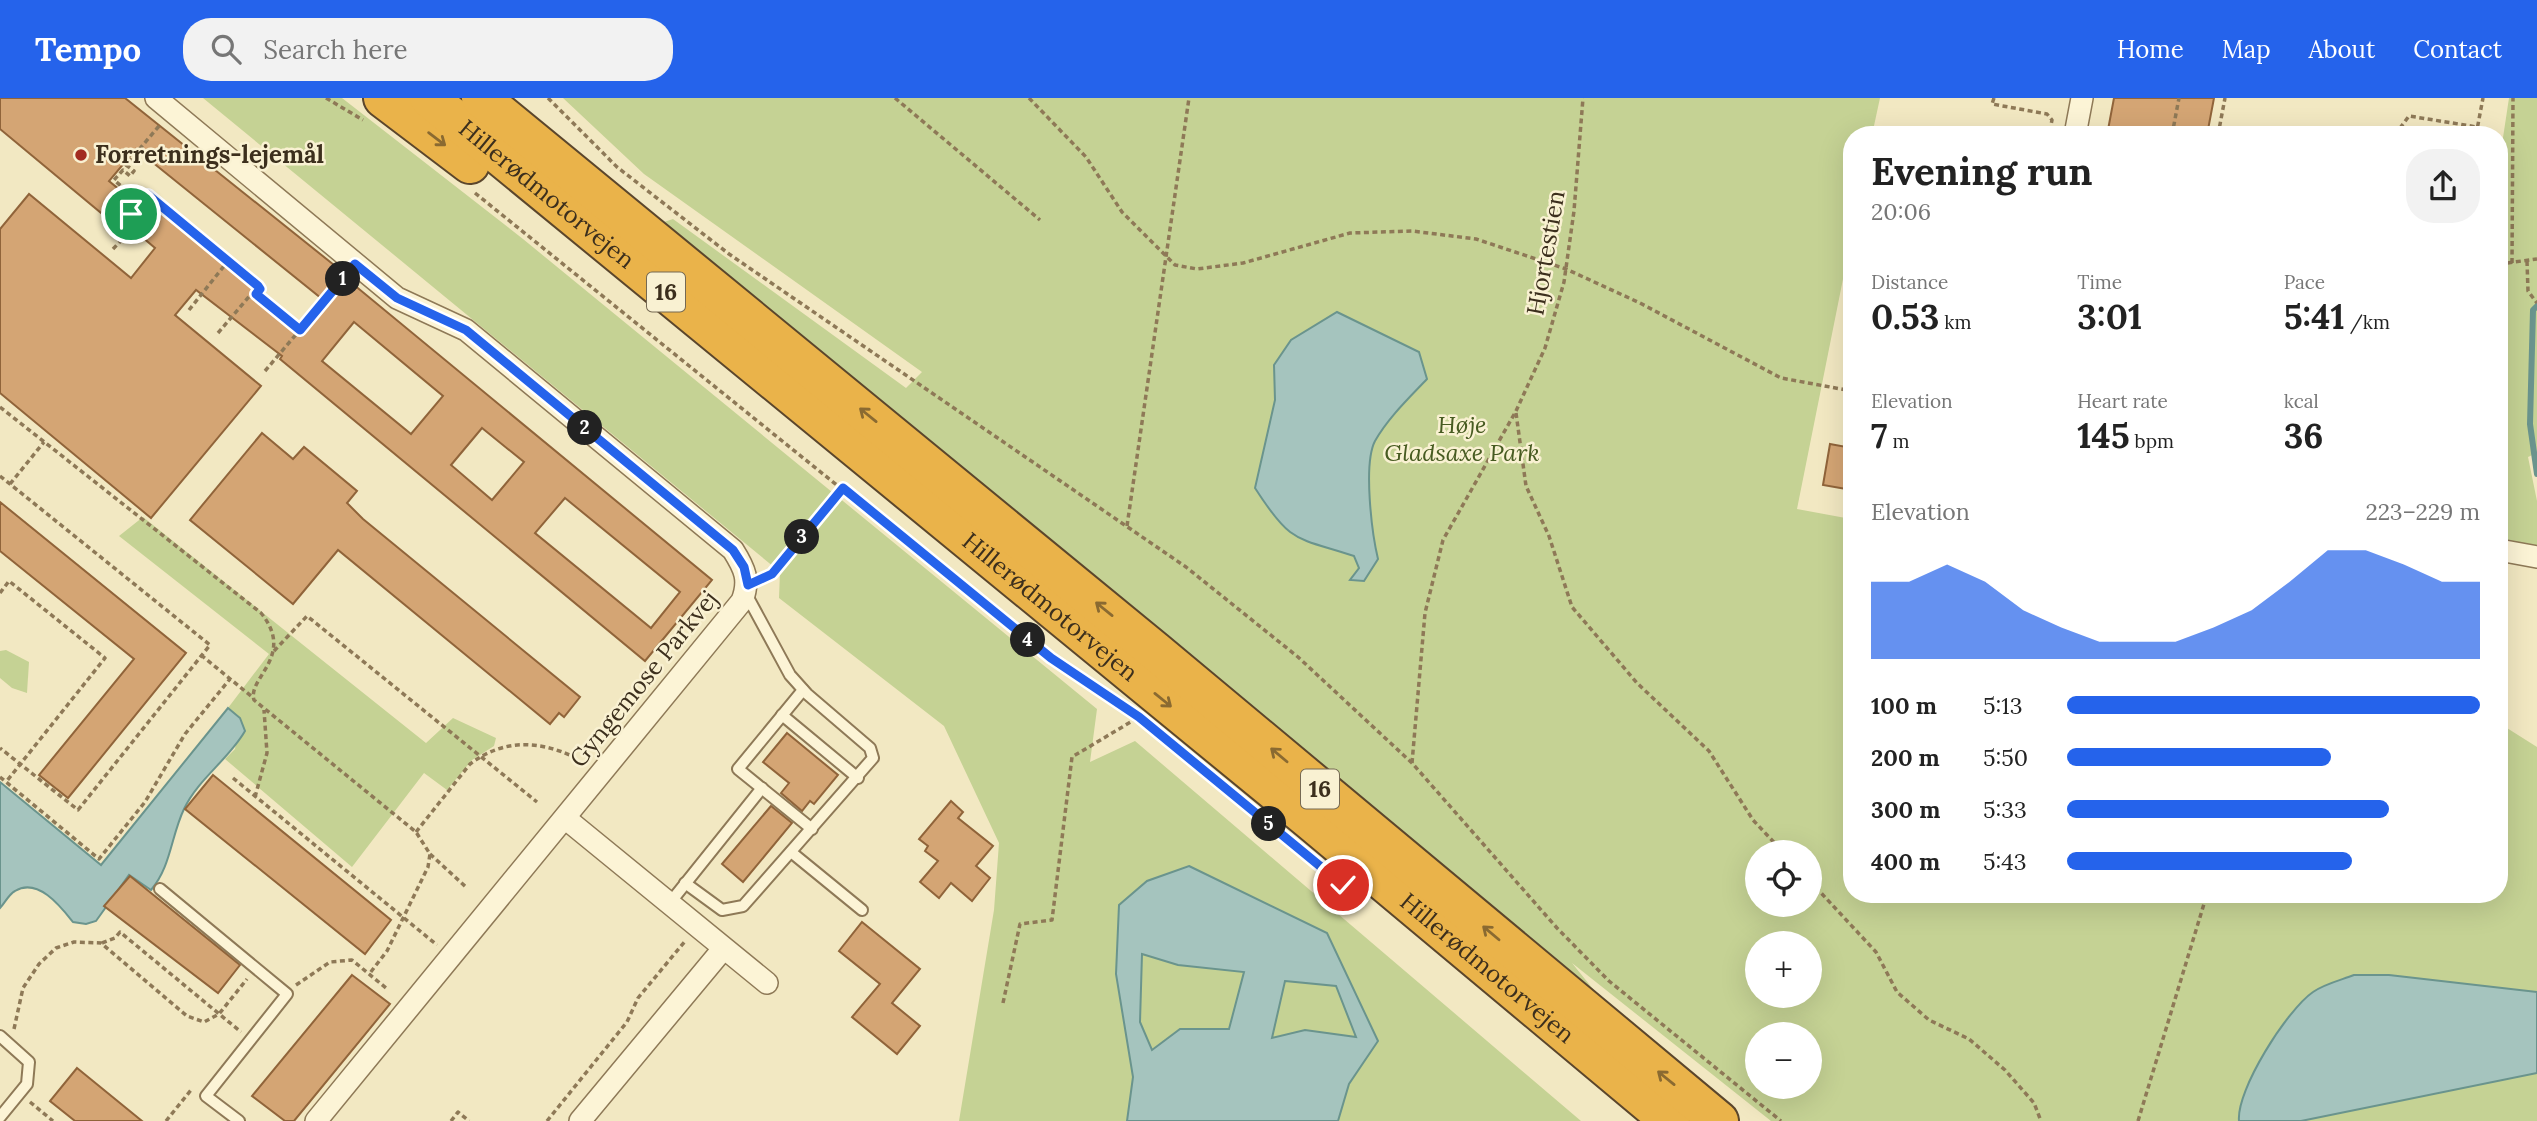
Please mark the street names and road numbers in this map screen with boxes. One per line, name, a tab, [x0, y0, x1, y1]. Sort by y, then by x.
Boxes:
street label: Hillerødmotorvejen	[453, 113, 641, 275]
street label: Hjortestien	[1519, 188, 1572, 318]
road number: 16	[647, 272, 685, 312]
street label: Hillerødmotorvejen	[956, 525, 1145, 688]
street label: Gyngemose Parkvej	[563, 584, 725, 773]
road number: 16	[1301, 769, 1339, 808]
street label: Hillerødmotorvejen	[1394, 886, 1581, 1050]

